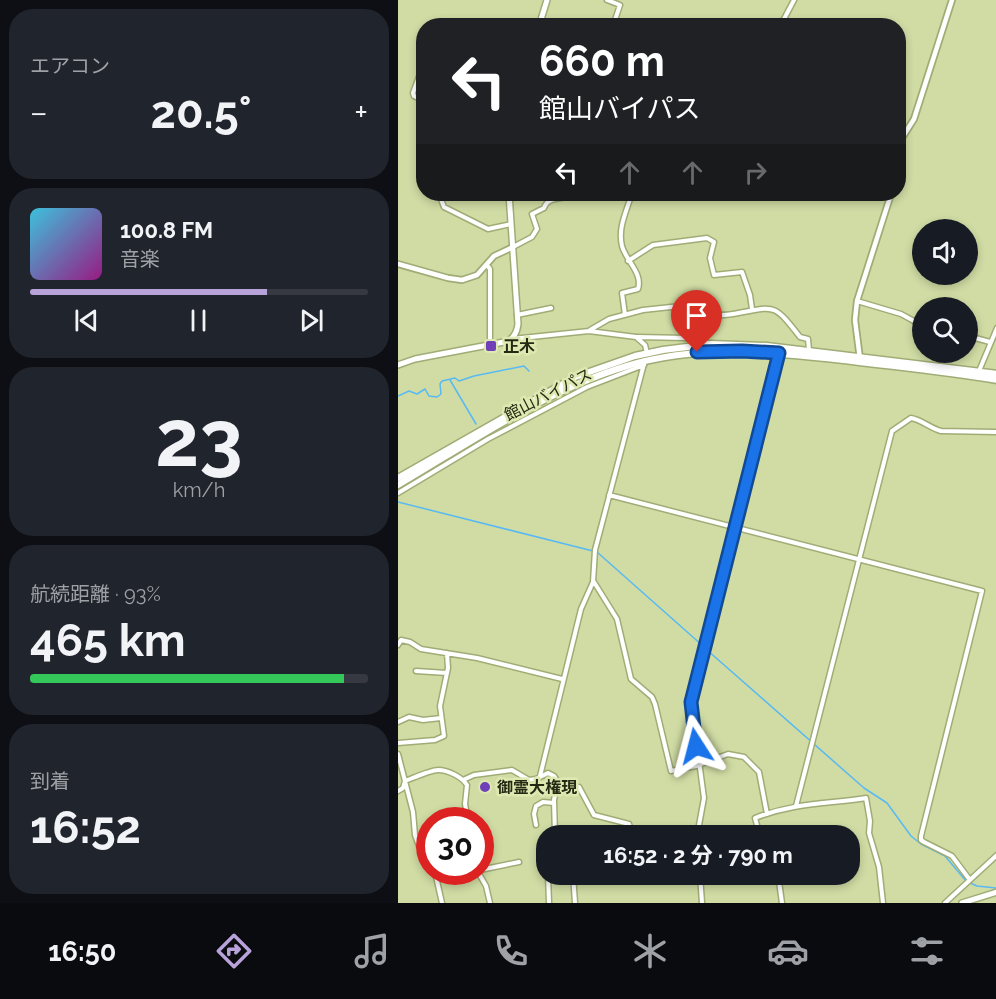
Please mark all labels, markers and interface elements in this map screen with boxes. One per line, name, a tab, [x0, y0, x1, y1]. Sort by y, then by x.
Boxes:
text: 660 m	[539, 37, 665, 86]
icon: left	[440, 42, 518, 120]
text: エアコン	[30, 54, 110, 78]
text: 20.5°	[151, 86, 251, 139]
text: −	[30, 93, 48, 132]
text: +	[354, 93, 368, 132]
text: 館山バイパス	[539, 93, 700, 124]
icon: left	[550, 156, 583, 189]
icon: ahead	[613, 156, 646, 189]
icon: ahead	[676, 156, 709, 189]
icon: right	[739, 156, 772, 189]
text: 100.8 FM	[120, 217, 213, 243]
map controls	[912, 219, 978, 363]
button: sound	[912, 219, 978, 285]
text: 音楽	[120, 247, 160, 271]
pin	[671, 290, 722, 352]
button: search	[912, 297, 978, 363]
icon: arrive	[680, 299, 713, 332]
icon: previous	[70, 304, 103, 337]
icon: pause	[182, 304, 215, 337]
icon: next	[295, 304, 328, 337]
place label: 正木	[503, 337, 535, 356]
marker: 正木	[484, 339, 498, 353]
street label: 館山バイパス	[501, 364, 595, 425]
text: 23	[155, 393, 243, 484]
text: km/h	[173, 478, 225, 502]
text: 航続距離 · 93%	[30, 582, 161, 606]
text: 465 km	[30, 614, 186, 667]
position arrow	[664, 714, 728, 778]
text: 到着	[30, 769, 70, 793]
place label: 御霊大権現	[497, 778, 577, 797]
marker: 御霊大権現	[478, 780, 492, 794]
text: 16:52	[30, 801, 141, 854]
speed limit sign: 30	[416, 807, 494, 885]
text: 16:52 · 2 分 · 790 m	[603, 842, 793, 868]
icon: directions	[213, 930, 255, 972]
icon: music	[351, 930, 393, 972]
icon: phone	[490, 930, 532, 972]
icon: climate	[629, 930, 671, 972]
icon: car	[767, 930, 809, 972]
icon: filters	[906, 930, 948, 972]
text: 16:50	[48, 936, 116, 967]

